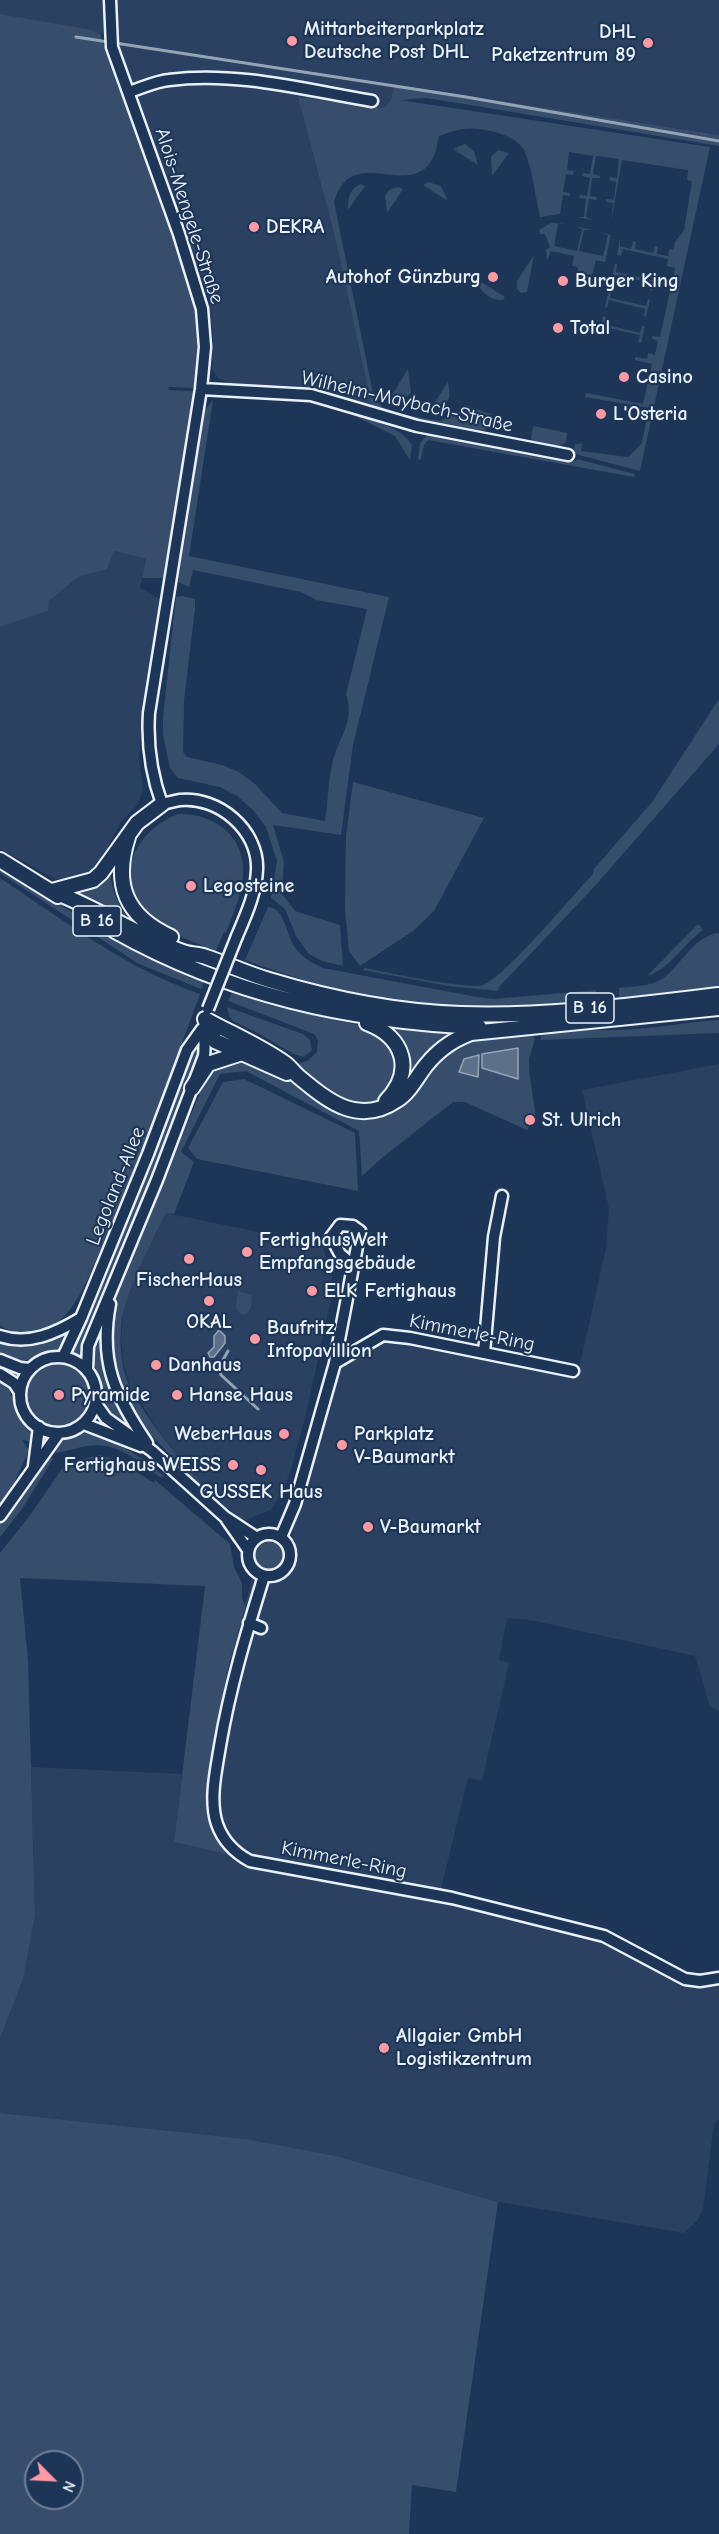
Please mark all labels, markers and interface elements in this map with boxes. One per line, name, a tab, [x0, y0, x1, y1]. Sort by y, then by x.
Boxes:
place label: Mittarbeiterparkplatz Deutsche Post DHL	[304, 17, 484, 64]
place label: DHL Paketzentrum 89	[491, 20, 636, 67]
marker: Mittarbeiterparkplatz Deutsche Post DHL	[285, 34, 299, 48]
marker: DHL Paketzentrum 89	[641, 36, 655, 50]
street label: Alois-Mengele-Straße	[149, 125, 229, 307]
place label: DEKRA	[266, 215, 324, 239]
marker: DEKRA	[247, 220, 261, 234]
place label: Autohof Günzburg	[326, 265, 481, 289]
place label: Burger King	[575, 269, 679, 293]
marker: Autohof Günzburg	[486, 270, 500, 284]
marker: Burger King	[556, 274, 570, 288]
place label: Total	[570, 316, 610, 340]
marker: Total	[551, 321, 565, 335]
place label: Casino	[636, 365, 693, 389]
street label: Wilhelm-Maybach-Straße	[299, 366, 515, 438]
marker: Casino	[617, 370, 631, 384]
place label: L'Osteria	[613, 402, 688, 426]
marker: L'Osteria	[594, 407, 608, 421]
place label: Legosteine	[203, 874, 294, 898]
marker: Legosteine	[184, 879, 198, 893]
road number: B 16	[73, 906, 121, 936]
road number: B 16	[566, 993, 614, 1023]
place label: St. Ulrich	[542, 1108, 621, 1132]
marker: St. Ulrich	[523, 1113, 537, 1127]
street label: Legoland-Allee	[81, 1123, 151, 1249]
place label: FertighausWelt Empfangsgebäude	[259, 1228, 416, 1275]
marker: FertighausWelt Empfangsgebäude	[240, 1245, 254, 1259]
marker: FischerHaus	[182, 1252, 196, 1266]
place label: FischerHaus	[136, 1268, 242, 1292]
place label: ELK Fertighaus	[324, 1279, 456, 1303]
marker: ELK Fertighaus	[305, 1284, 319, 1298]
marker: OKAL	[202, 1294, 216, 1308]
street label: Kimmerle-Ring	[407, 1309, 537, 1357]
place label: OKAL	[186, 1310, 232, 1334]
place label: Baufritz Infopavillion	[267, 1316, 372, 1363]
marker: Baufritz Infopavillion	[248, 1332, 262, 1346]
place label: Danhaus	[168, 1353, 241, 1377]
marker: Danhaus	[149, 1358, 163, 1372]
place label: Pyramide	[71, 1383, 150, 1407]
place label: Hanse Haus	[189, 1383, 293, 1407]
marker: Pyramide	[52, 1388, 66, 1402]
marker: Hanse Haus	[170, 1388, 184, 1402]
place label: WeberHaus	[175, 1422, 272, 1446]
place label: Parkplatz V-Baumarkt	[354, 1422, 455, 1469]
marker: WeberHaus	[277, 1427, 291, 1441]
marker: Parkplatz V-Baumarkt	[335, 1438, 349, 1452]
place label: Fertighaus WEISS	[64, 1453, 221, 1477]
marker: Fertighaus WEISS	[226, 1458, 240, 1472]
marker: GUSSEK Haus	[254, 1463, 268, 1477]
place label: GUSSEK Haus	[200, 1480, 322, 1504]
place label: V-Baumarkt	[380, 1515, 481, 1539]
marker: V-Baumarkt	[361, 1520, 375, 1534]
street label: Kimmerle-Ring	[279, 1836, 409, 1884]
place label: Allgaier GmbH Logistikzentrum	[396, 2024, 532, 2071]
marker: Allgaier GmbH Logistikzentrum	[377, 2041, 391, 2055]
north arrow	[24, 2450, 84, 2510]
text: N	[58, 2478, 79, 2495]

